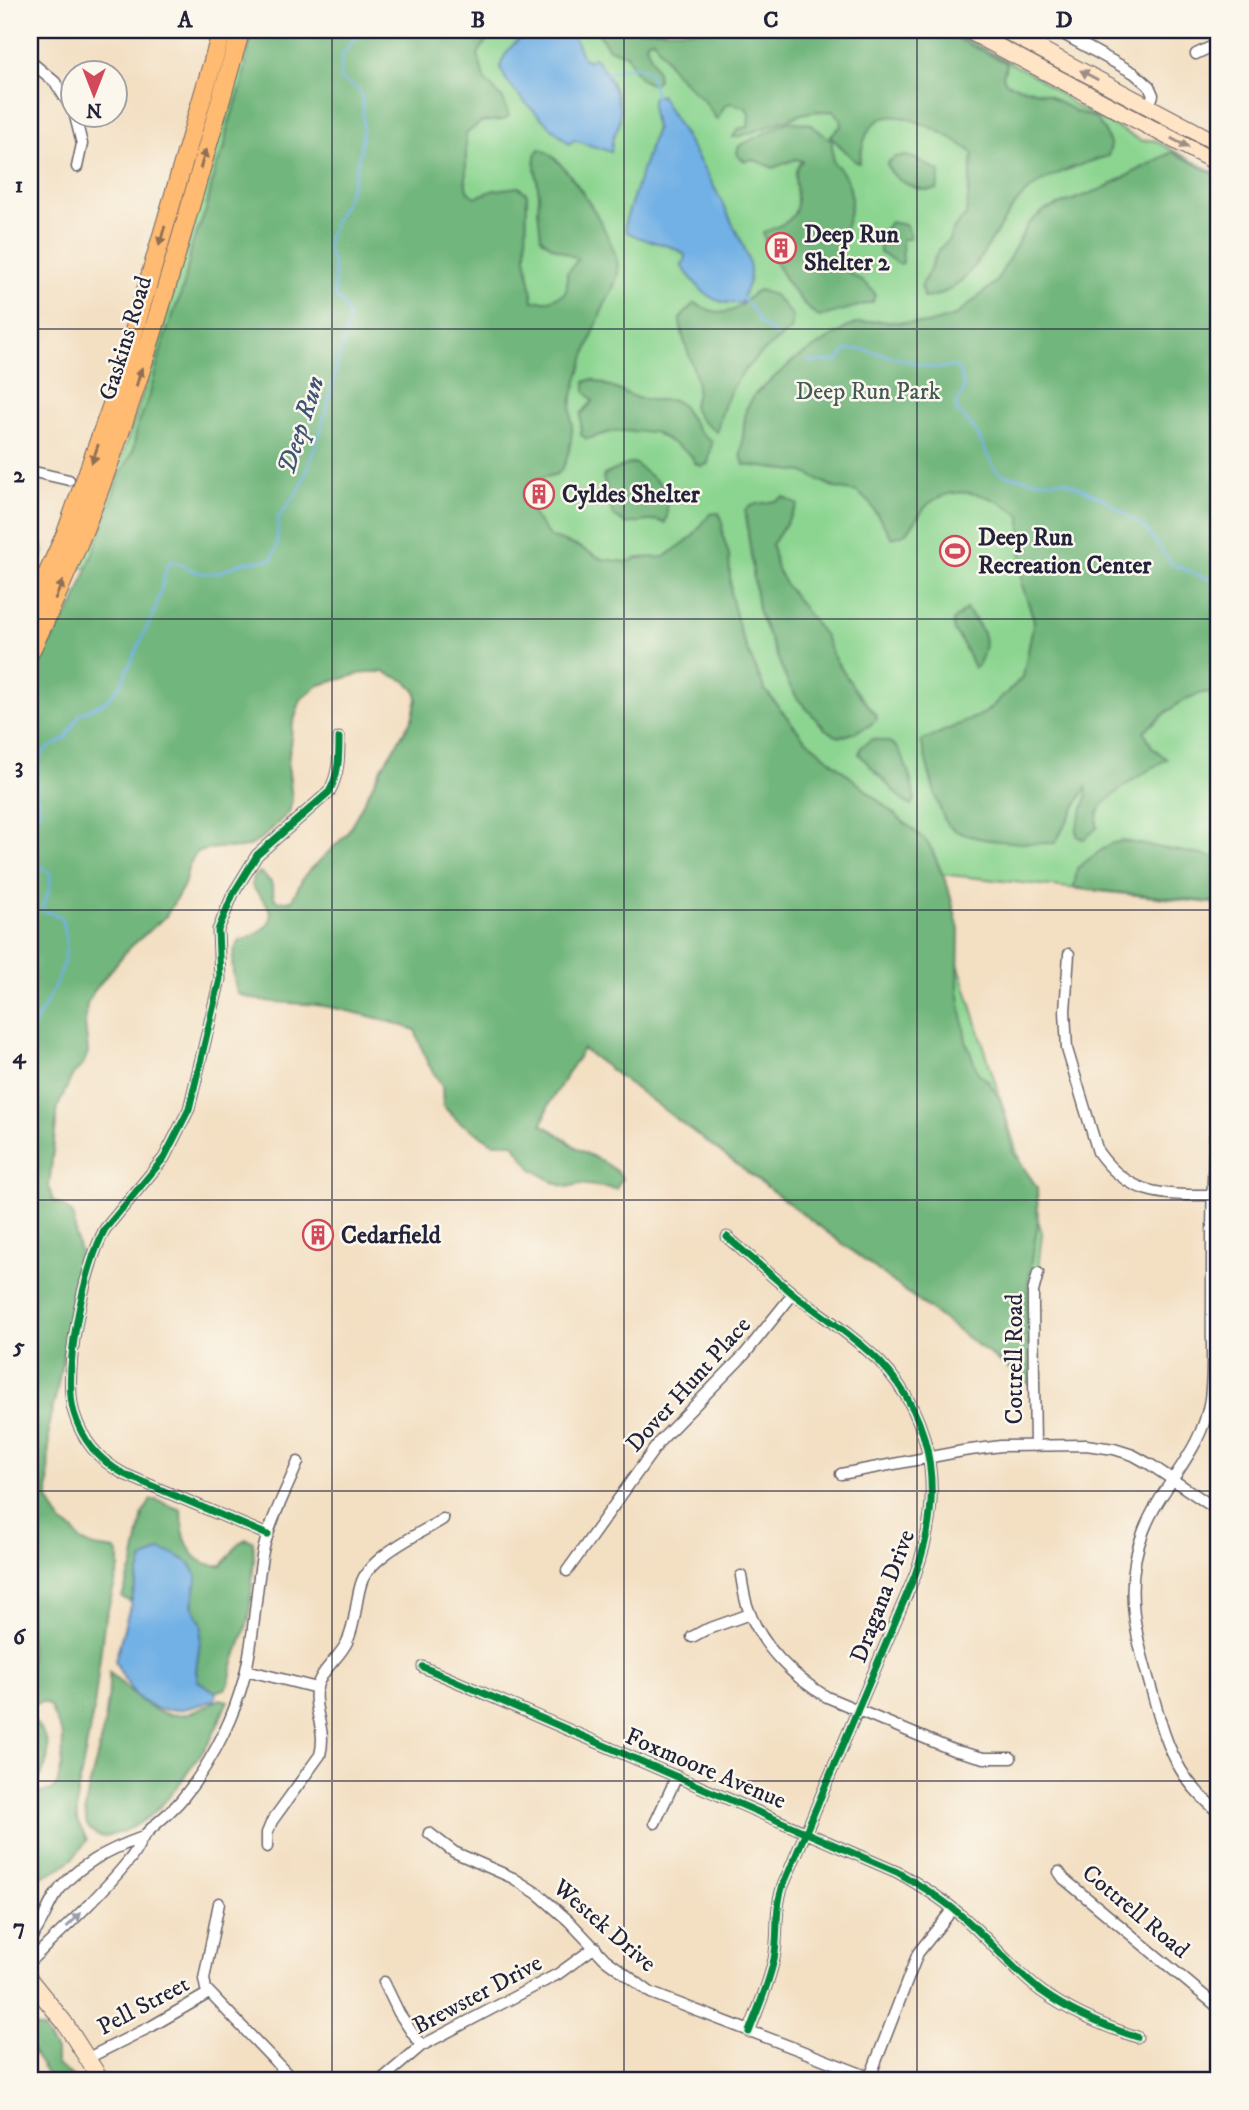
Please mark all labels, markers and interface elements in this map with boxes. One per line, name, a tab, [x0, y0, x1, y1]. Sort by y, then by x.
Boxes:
text: A	[177, 6, 194, 35]
text: B	[471, 6, 485, 35]
text: C	[763, 6, 779, 35]
text: D	[1055, 6, 1073, 35]
north arrow	[60, 60, 130, 130]
one-way arrow	[1078, 69, 1098, 81]
text: N	[86, 98, 102, 121]
one-way arrow	[1170, 137, 1190, 148]
one-way arrow	[199, 148, 209, 169]
text: 1	[15, 171, 23, 200]
place label: Deep Run Shelter 2	[804, 220, 900, 278]
one-way arrow	[157, 226, 167, 247]
building icon: Deep Run Shelter 2	[764, 231, 798, 265]
street label: Gaskins Road	[93, 272, 159, 404]
one-way arrow	[135, 367, 145, 388]
water label: Deep Run	[270, 372, 333, 479]
park label: Deep Run Park	[795, 377, 941, 407]
one-way arrow	[89, 443, 100, 464]
text: 2	[13, 461, 25, 490]
building icon: Cyldes Shelter	[522, 477, 556, 511]
place label: Cyldes Shelter	[562, 480, 701, 510]
place label: Deep Run Recreation Center	[978, 523, 1152, 581]
sports icon: Deep Run Recreation Center	[938, 534, 972, 568]
one-way arrow	[54, 580, 65, 601]
text: 3	[15, 752, 23, 781]
text: 4	[12, 1042, 27, 1071]
building icon: Cedarfield	[301, 1218, 335, 1252]
place label: Cedarfield	[341, 1221, 442, 1251]
street label: Cottrell Road	[1000, 1293, 1030, 1425]
street label: Dover Hunt Place	[620, 1311, 758, 1459]
text: 5	[12, 1332, 25, 1361]
street label: Dragana Drive	[844, 1525, 922, 1667]
text: 6	[13, 1623, 27, 1652]
street label: Foxmoore Avenue	[621, 1722, 791, 1816]
street label: Cottrell Road	[1075, 1858, 1195, 1965]
street label: Westek Drive	[546, 1872, 662, 1979]
one-way arrow	[65, 1912, 82, 1928]
text: 7	[13, 1913, 25, 1942]
street label: Brewster Drive	[408, 1948, 547, 2042]
street label: Pell Street	[92, 1969, 195, 2043]

